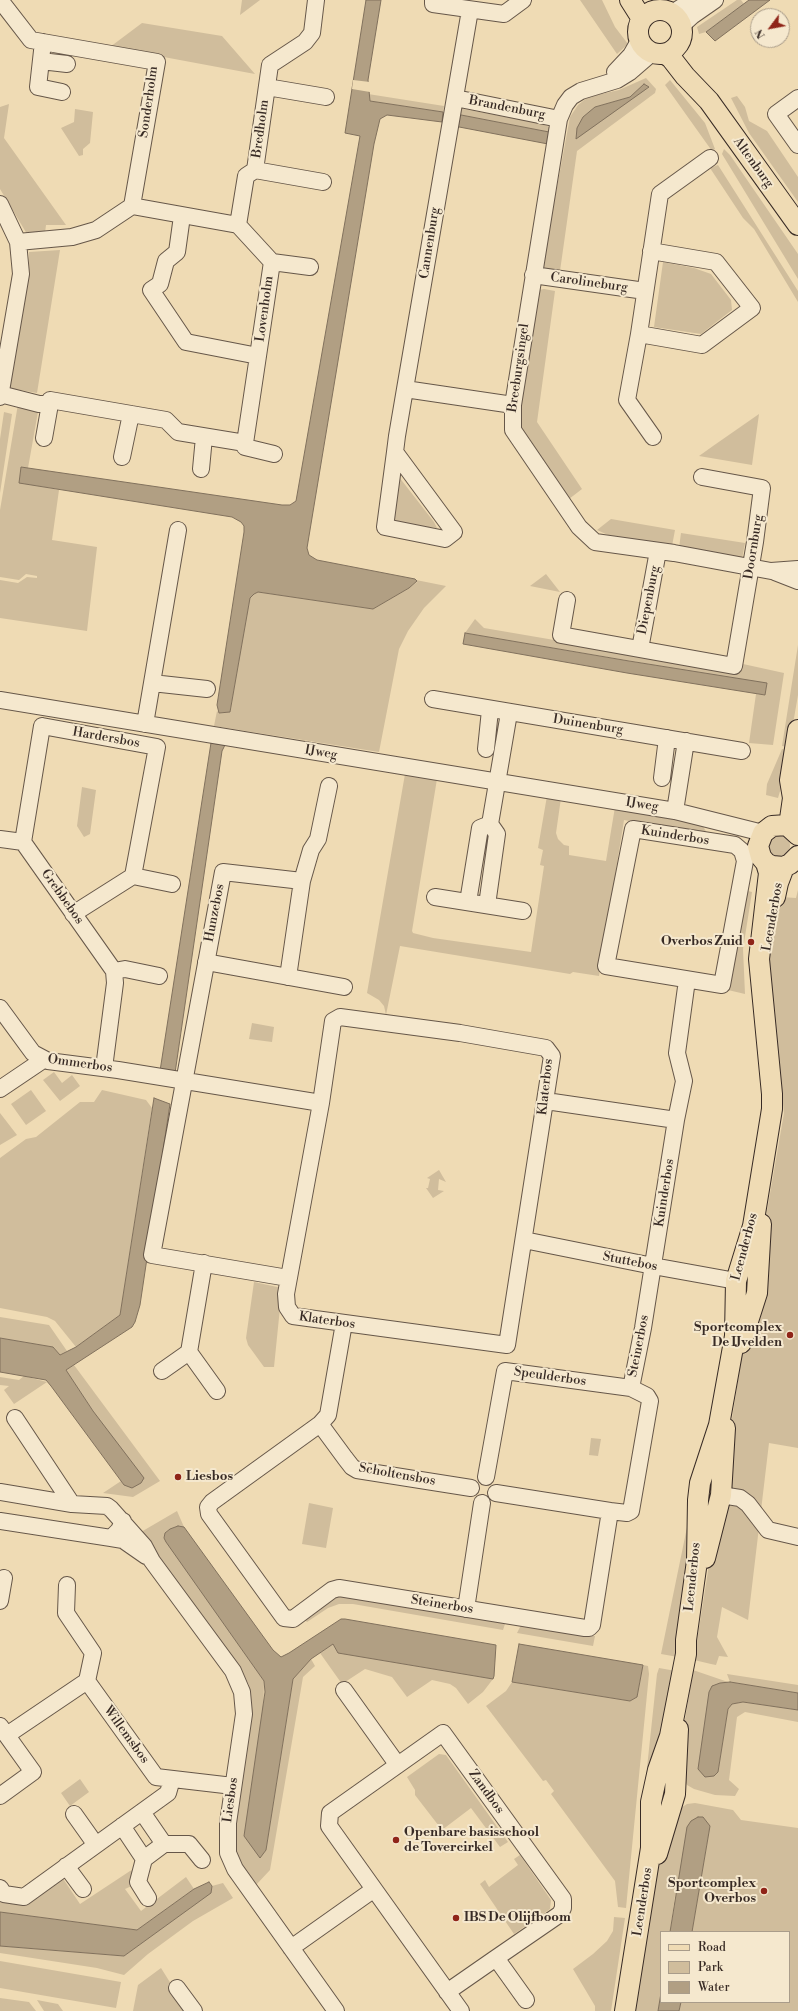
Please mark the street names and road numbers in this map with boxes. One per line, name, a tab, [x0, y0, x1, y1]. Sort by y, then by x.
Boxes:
street label: Sonderholm	[136, 65, 162, 139]
street label: Brandenburg	[467, 93, 547, 123]
street label: Bredholm	[249, 99, 273, 159]
street label: Altenburg	[729, 135, 777, 191]
street label: Cannenburg	[417, 206, 443, 280]
street label: Carolineburg	[549, 270, 629, 296]
street label: Lovenholm	[253, 275, 277, 343]
street label: Breeburgsingel	[505, 323, 533, 413]
street label: Doornburg	[741, 514, 767, 580]
street label: Diepenburg	[635, 564, 663, 636]
street label: Duinenburg	[552, 712, 624, 738]
street label: Hardersbos	[71, 724, 141, 752]
street label: IJweg	[303, 742, 339, 764]
street label: IJweg	[624, 795, 660, 815]
street label: Kuinderbos	[640, 823, 710, 849]
street label: Grebbebos	[37, 867, 87, 927]
street label: Leenderbos	[759, 881, 787, 953]
street label: Hunzebos	[202, 883, 228, 943]
street label: Ommerbos	[47, 1052, 113, 1076]
street label: Klaterbos	[535, 1058, 557, 1116]
street label: Kuinderbos	[652, 1158, 678, 1228]
street label: Leenderbos	[728, 1211, 762, 1283]
street label: Stuttebos	[601, 1249, 659, 1275]
street label: Klaterbos	[298, 1309, 356, 1333]
street label: Steinerbos	[625, 1314, 653, 1378]
street label: Speulderbos	[513, 1364, 587, 1390]
street label: Scholtensbos	[357, 1461, 437, 1489]
street label: Leenderbos	[682, 1542, 704, 1612]
street label: Steinerbos	[410, 1592, 474, 1618]
street label: Willemsbos	[100, 1703, 152, 1767]
street label: Zandbos	[465, 1767, 507, 1817]
street label: Liesbos	[220, 1776, 242, 1824]
street label: Leenderbos	[630, 1867, 656, 1937]

